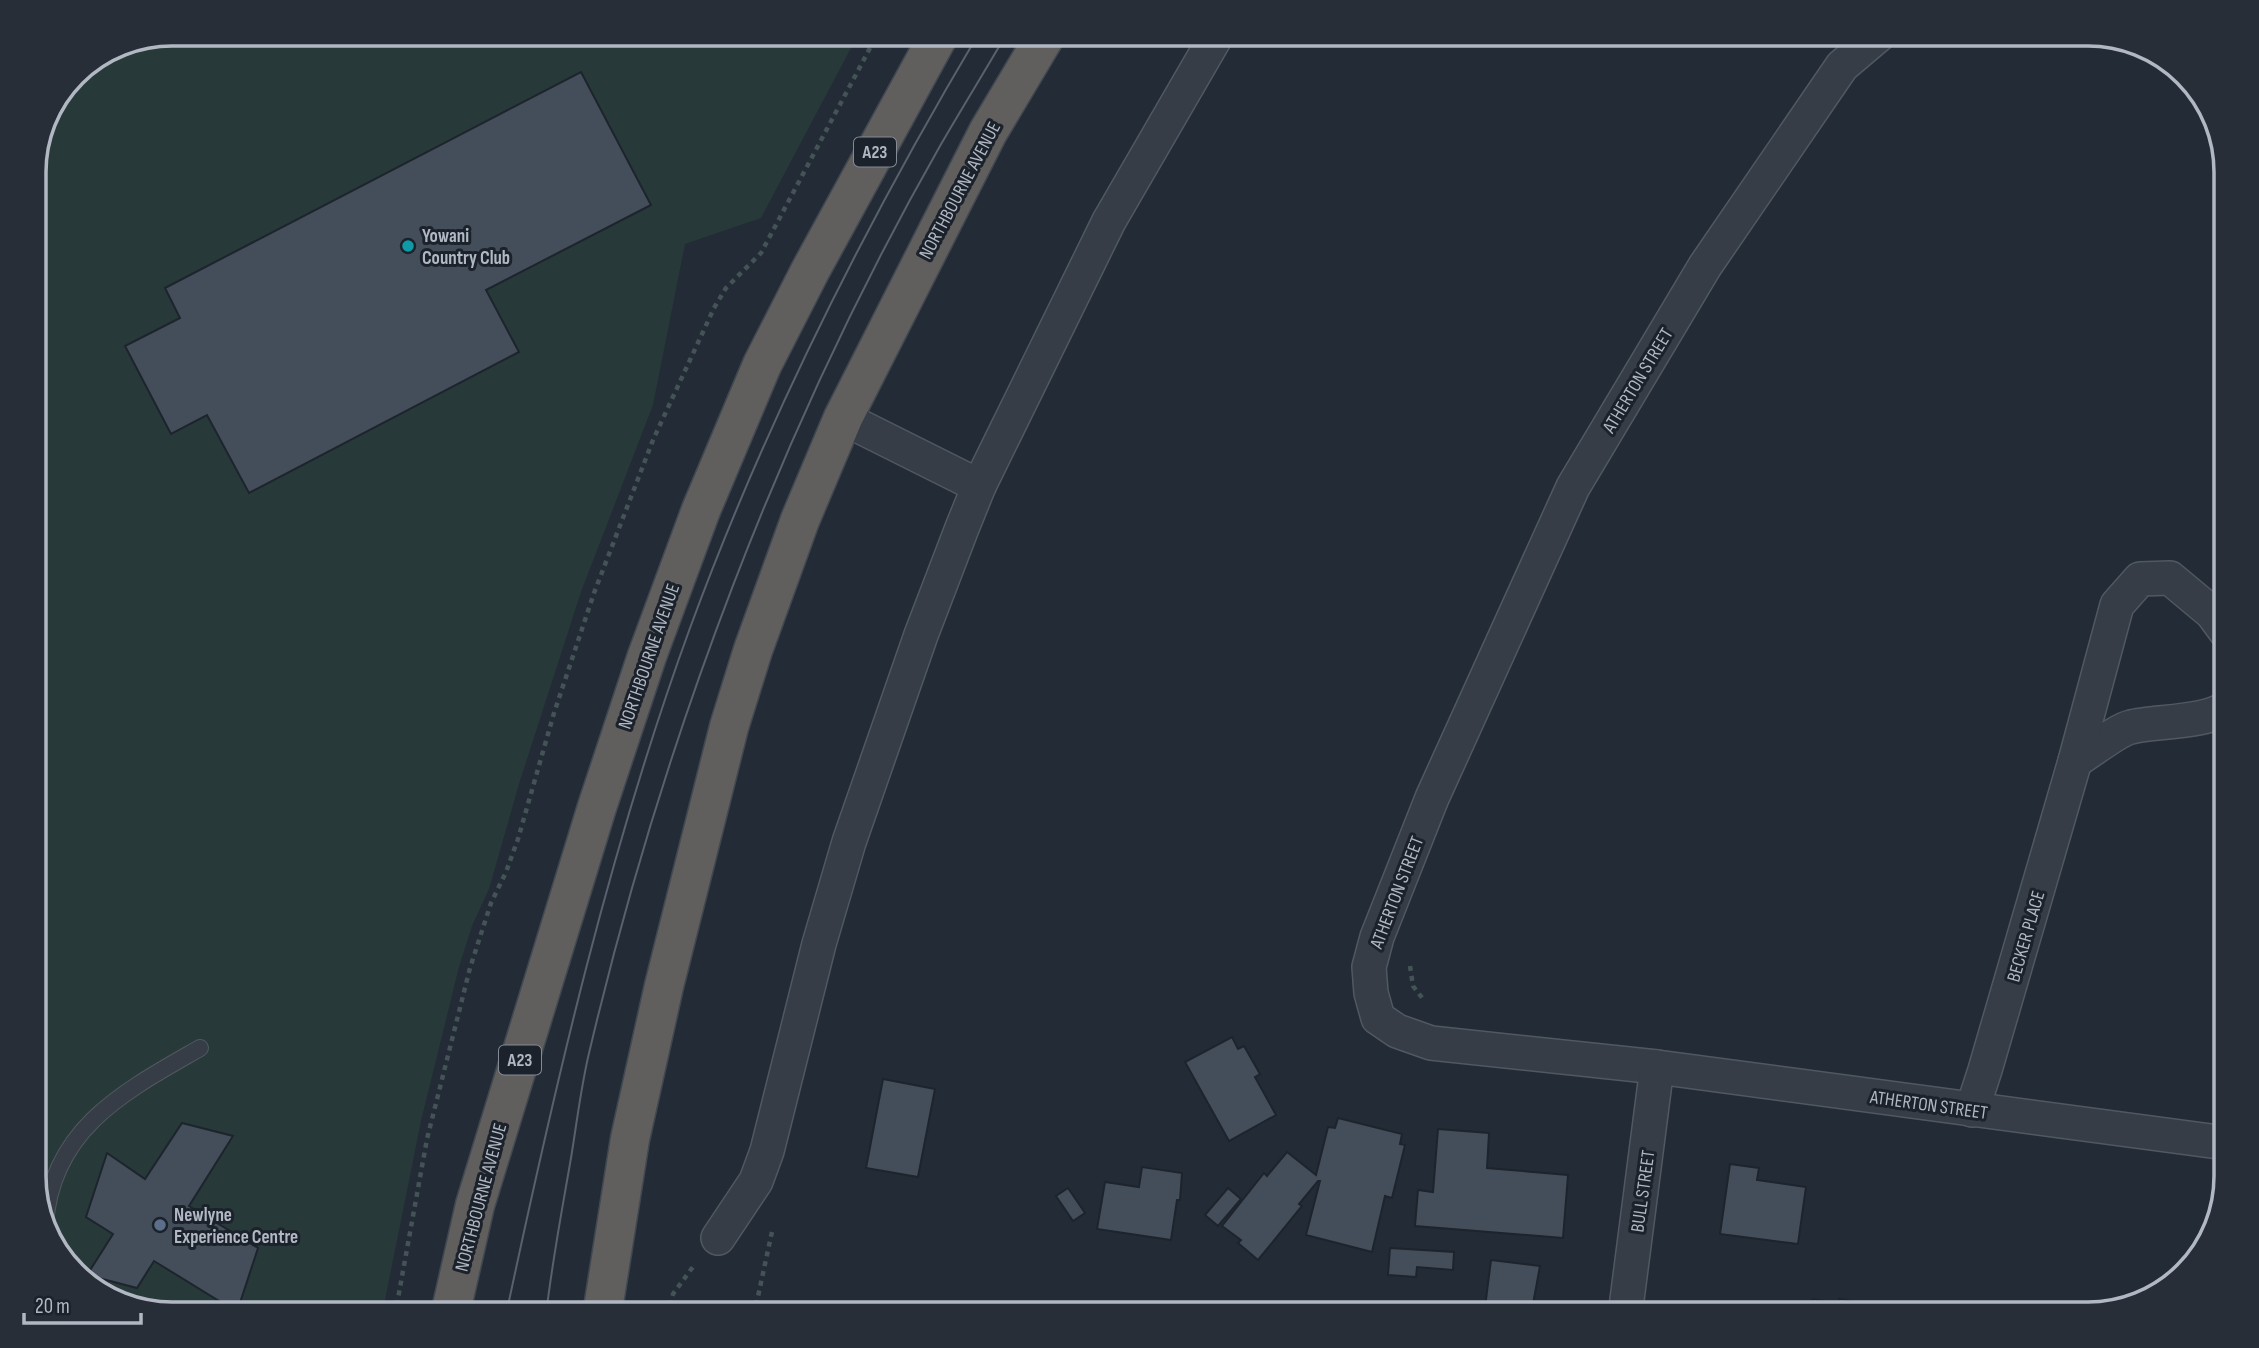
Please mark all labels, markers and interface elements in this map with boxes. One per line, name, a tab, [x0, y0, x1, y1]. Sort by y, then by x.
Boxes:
street label: NORTHBOURNE AVENUE	[914, 118, 1006, 263]
road number: A23	[854, 138, 896, 167]
place label: Yowani Country Club	[422, 225, 510, 270]
marker: Yowani Country Club	[400, 238, 416, 254]
street label: ATHERTON STREET	[1597, 324, 1679, 438]
street label: NORTHBOURNE AVENUE	[614, 581, 685, 732]
street label: ATHERTON STREET	[1365, 833, 1429, 953]
street label: BECKER PLACE	[2002, 888, 2050, 985]
road number: A23	[499, 1045, 541, 1074]
street label: ATHERTON STREET	[1868, 1086, 1989, 1125]
street label: NORTHBOURNE AVENUE	[451, 1121, 512, 1274]
street label: BULL STREET	[1626, 1148, 1661, 1234]
place label: Newlyne Experience Centre	[174, 1204, 298, 1249]
marker: Newlyne Experience Centre	[152, 1217, 168, 1233]
scale bar	[24, 1282, 142, 1326]
text: 20 m	[35, 1294, 70, 1319]

